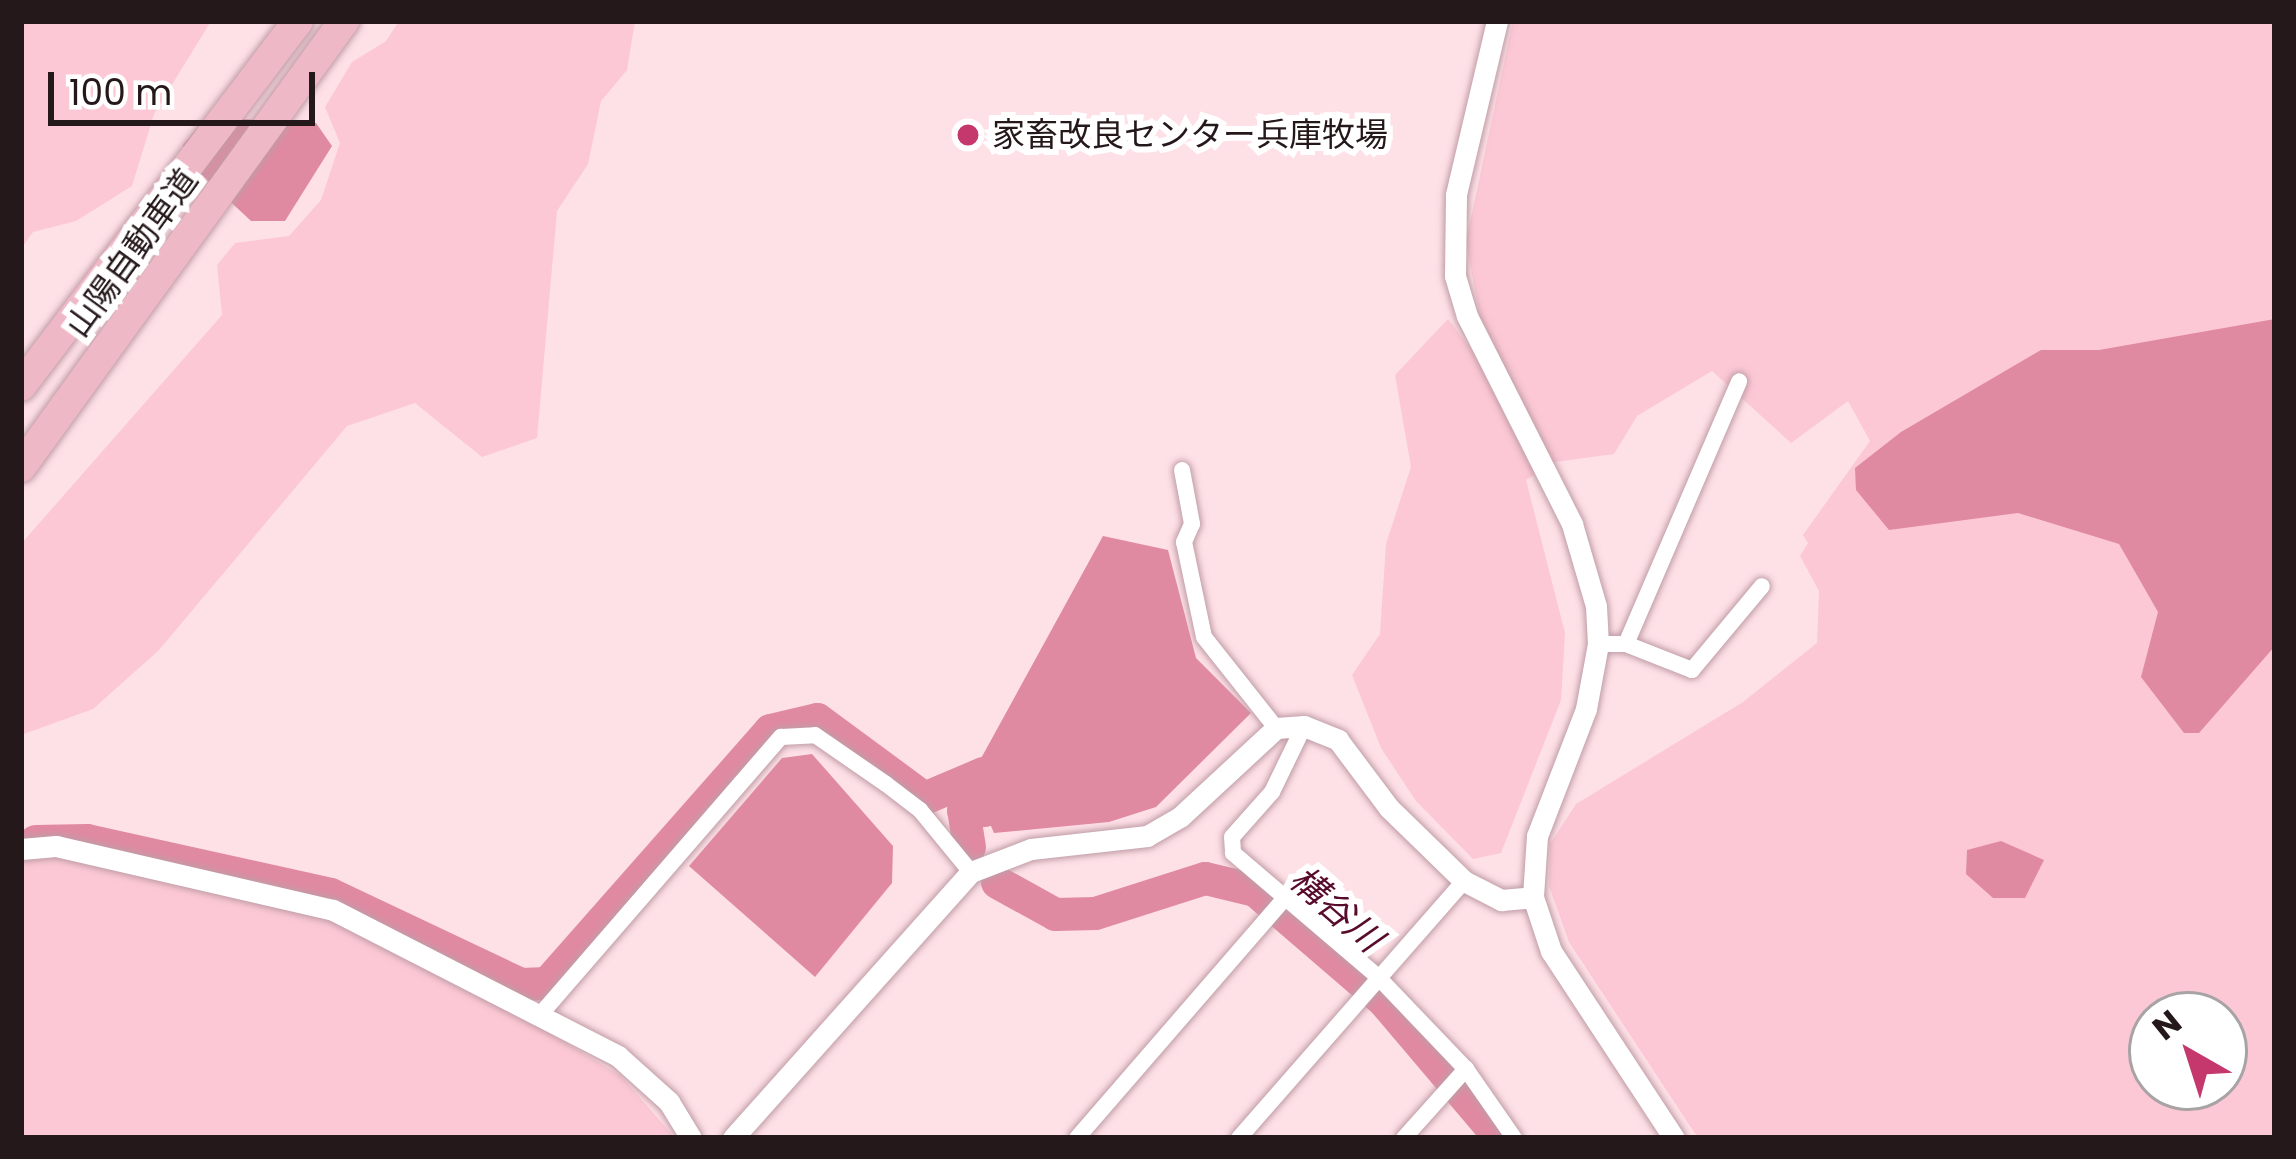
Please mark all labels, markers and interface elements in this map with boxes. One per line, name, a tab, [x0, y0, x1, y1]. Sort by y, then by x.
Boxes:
scale bar	[54, 48, 321, 122]
text: 100 m	[69, 67, 172, 118]
place label: 家畜改良センター兵庫牧場	[992, 115, 1388, 155]
marker: 家畜改良センター兵庫牧場	[955, 122, 981, 148]
street label: 山陽自動車道	[58, 161, 206, 345]
water label: 構谷川	[1281, 857, 1391, 961]
north arrow	[2128, 991, 2248, 1111]
text: N	[2142, 999, 2191, 1051]

